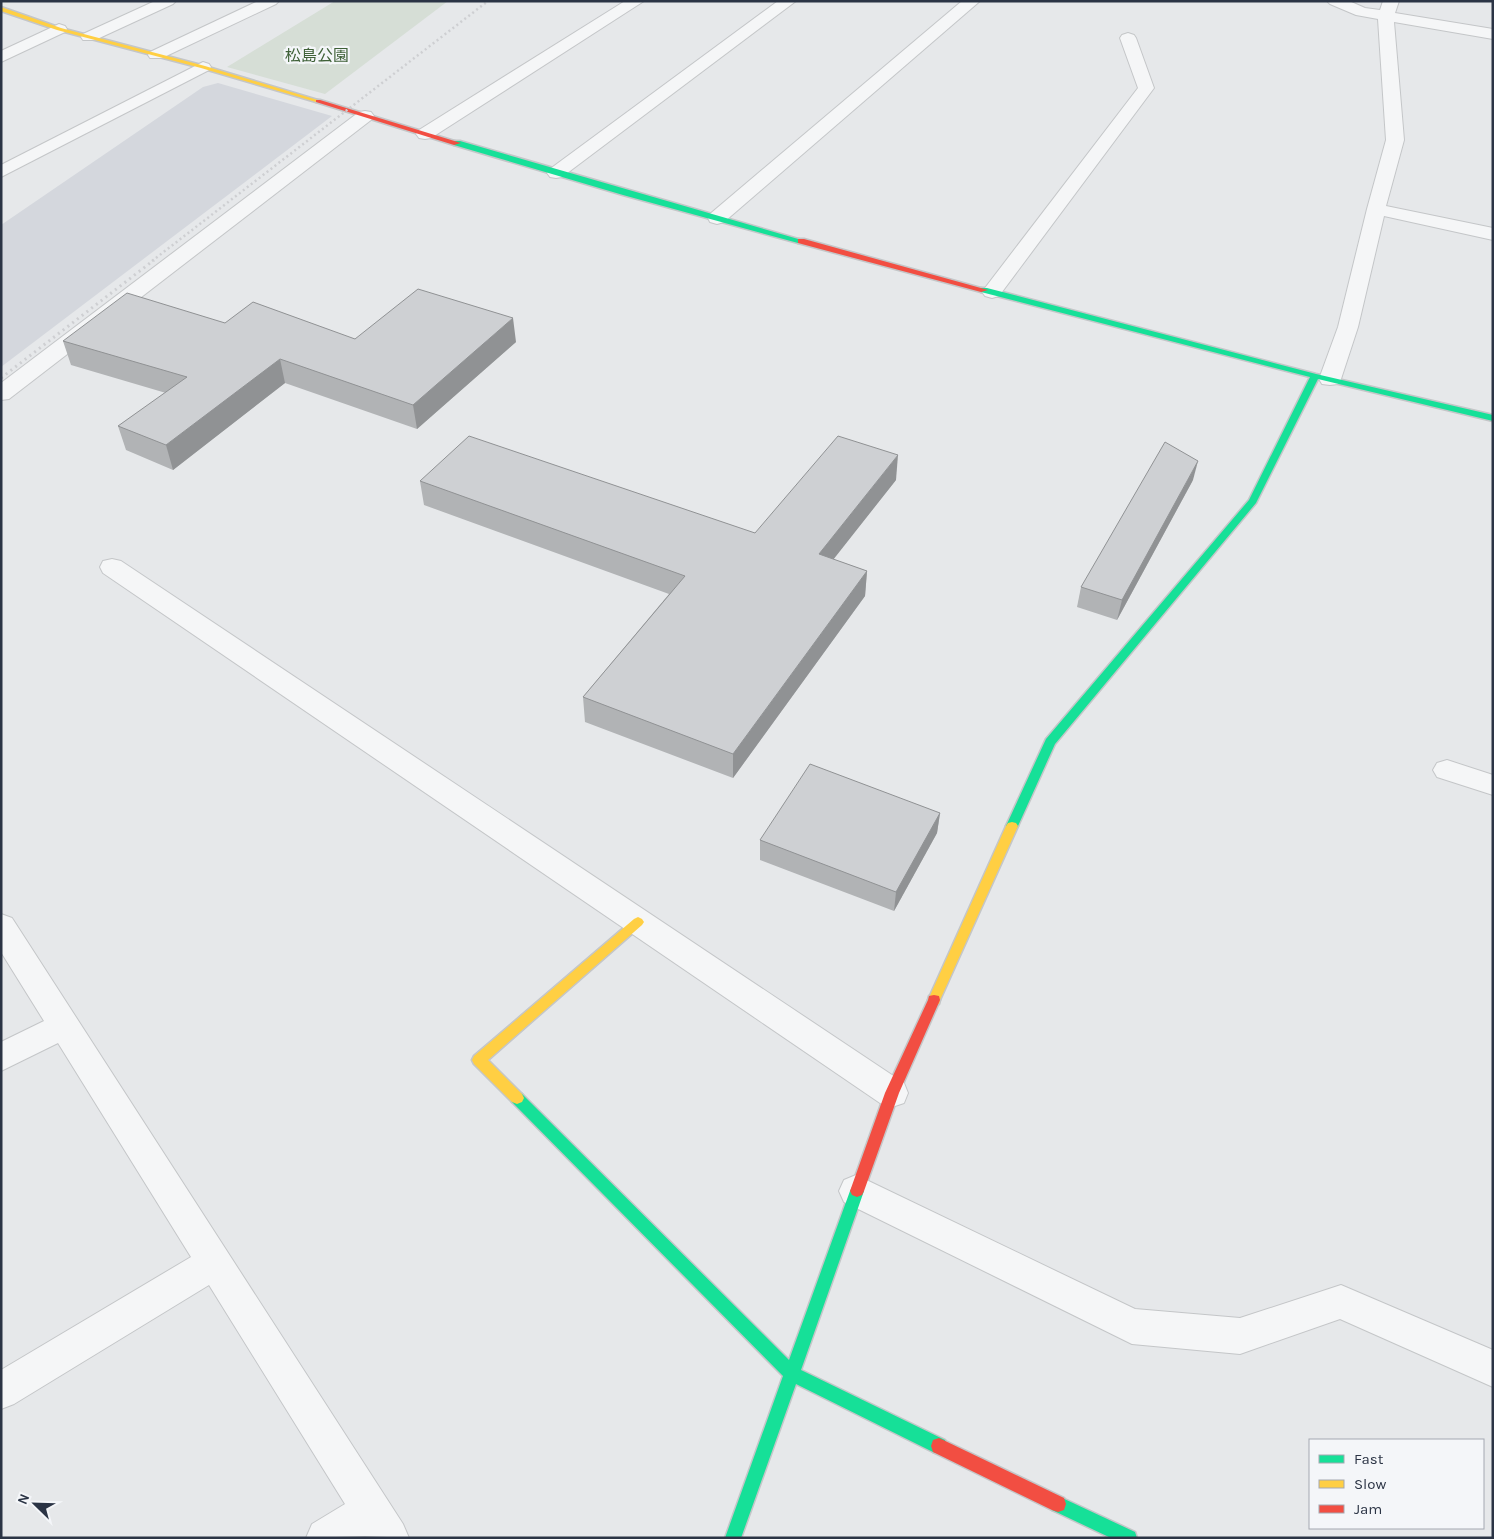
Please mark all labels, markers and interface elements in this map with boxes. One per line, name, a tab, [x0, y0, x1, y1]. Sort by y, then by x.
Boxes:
park label: 松島公園	[285, 46, 349, 65]
legend	[1309, 1439, 1484, 1529]
text: Fast	[1354, 1450, 1384, 1468]
text: Slow	[1354, 1475, 1386, 1493]
north arrow	[10, 1479, 60, 1529]
text: N	[14, 1491, 33, 1507]
text: Jam	[1354, 1500, 1382, 1518]

